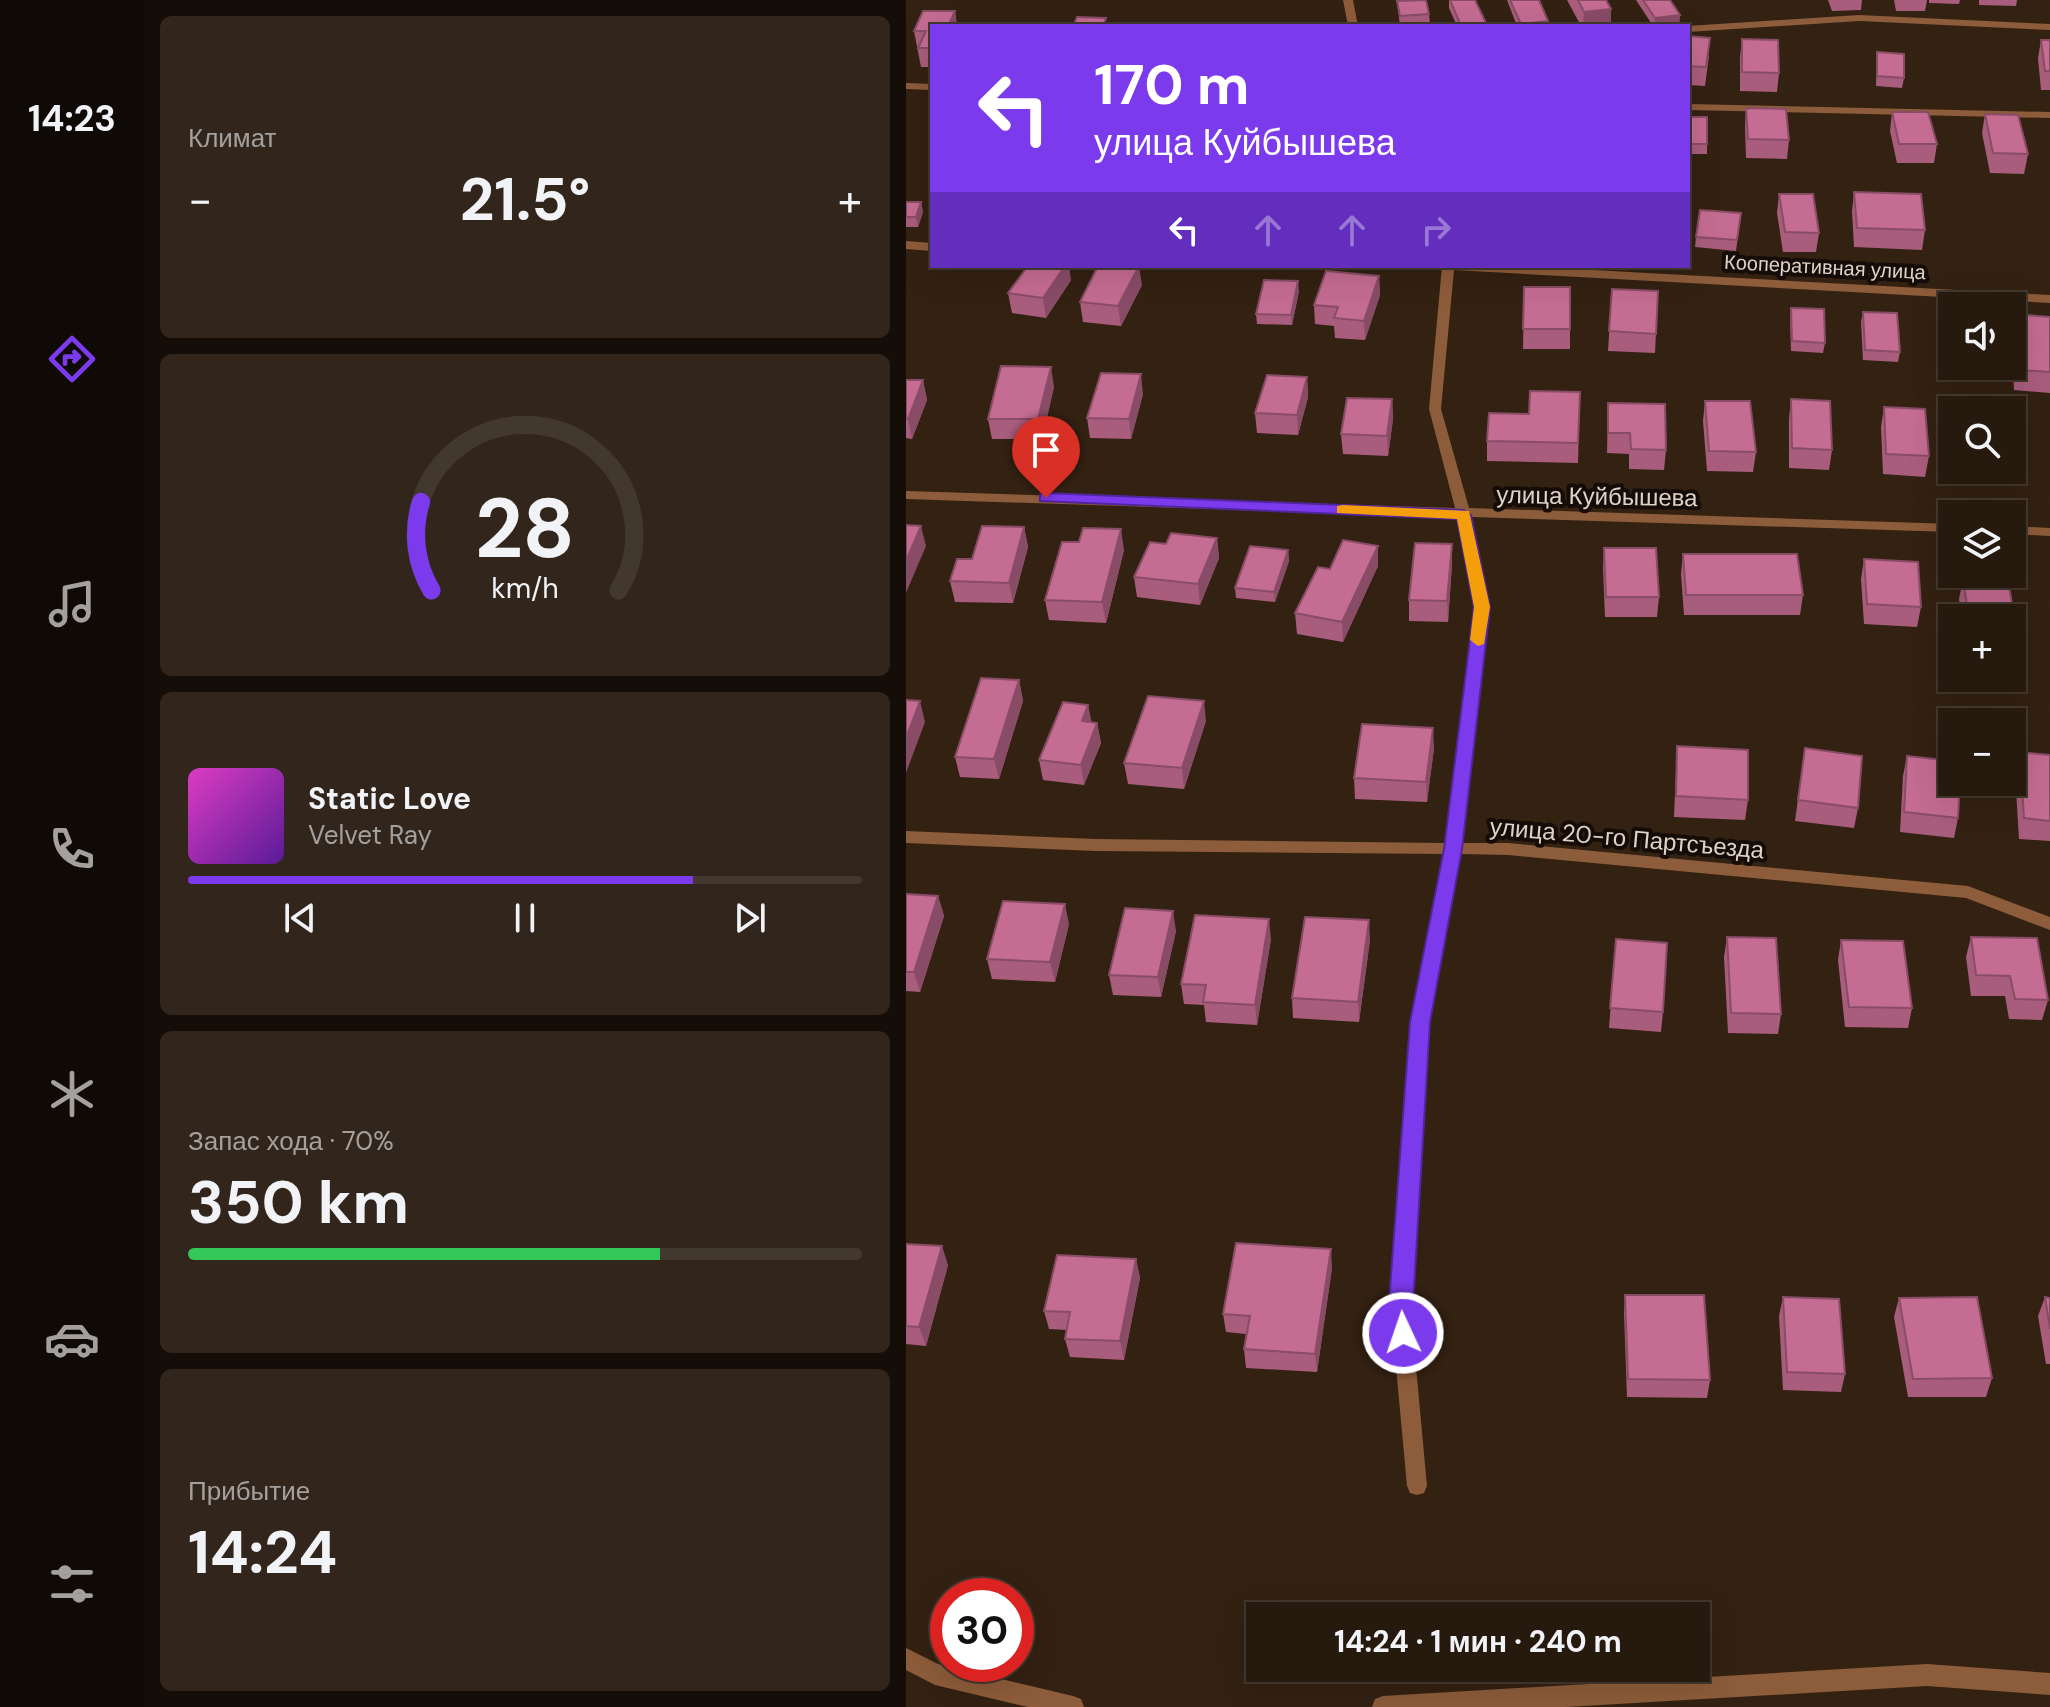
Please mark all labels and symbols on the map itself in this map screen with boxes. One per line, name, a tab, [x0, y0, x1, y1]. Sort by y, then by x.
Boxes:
street label: Кооперативная улица	[1723, 249, 1927, 285]
pin	[1012, 416, 1080, 498]
street label: улица Куйбышева	[1496, 479, 1698, 513]
street label: улица 20-го Партсъезда	[1489, 811, 1766, 865]
position arrow	[1361, 1291, 1445, 1375]
speed limit sign: 30	[930, 1578, 1034, 1682]

